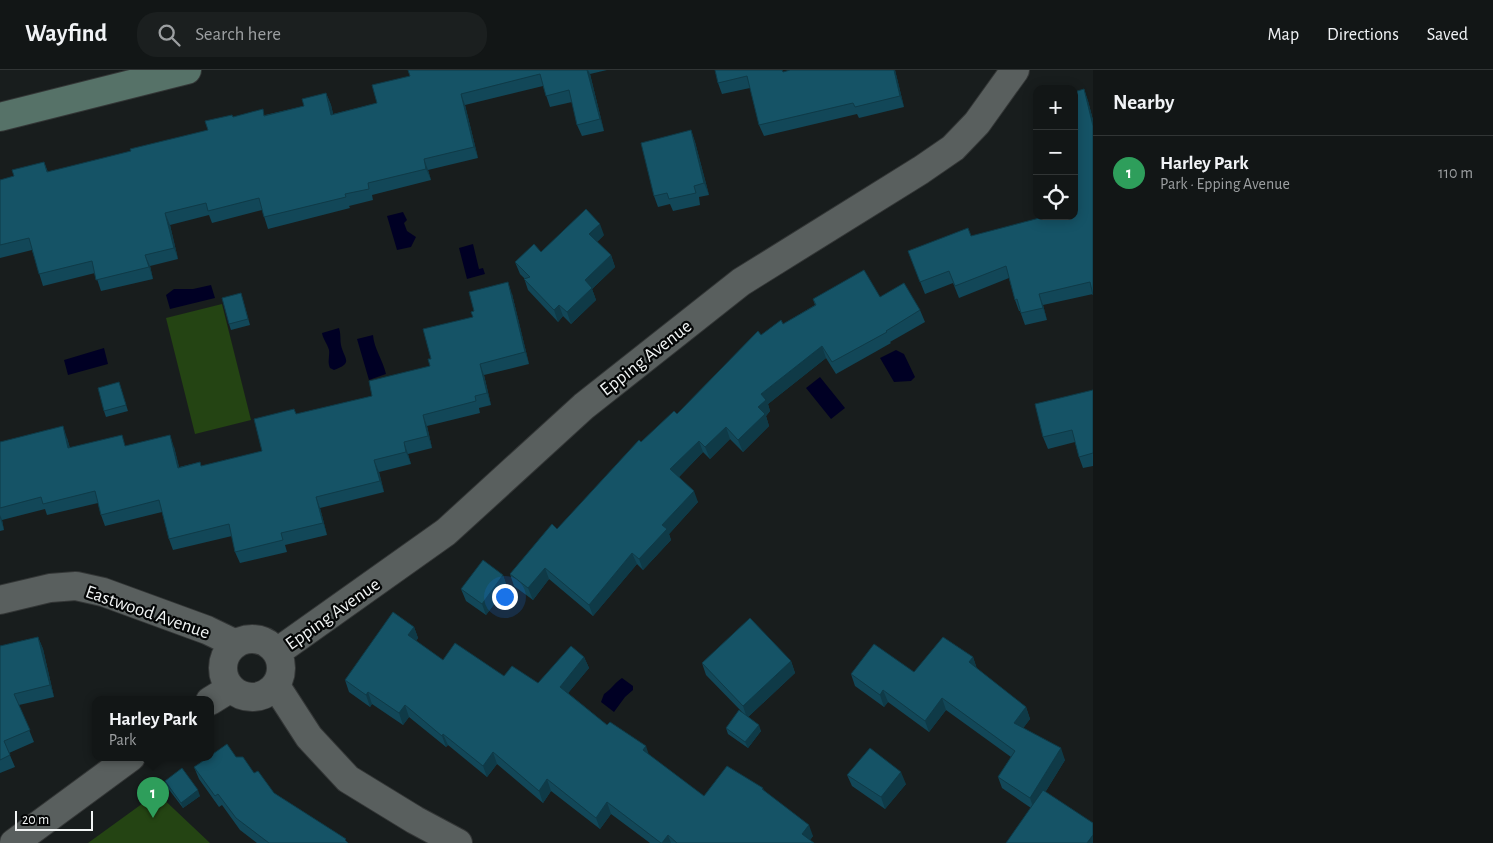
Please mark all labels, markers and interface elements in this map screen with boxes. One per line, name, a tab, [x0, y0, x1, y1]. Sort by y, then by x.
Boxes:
search box	[137, 12, 487, 57]
icon: search	[155, 21, 183, 49]
text: Wayfind	[25, 22, 107, 46]
text: Search here	[195, 25, 281, 44]
text: Map	[1268, 26, 1299, 44]
text: Directions	[1327, 26, 1399, 44]
text: Saved	[1427, 26, 1468, 44]
map controls	[1033, 85, 1078, 220]
button: +	[1033, 85, 1078, 130]
text: Nearby	[1113, 92, 1174, 113]
button: −	[1033, 130, 1078, 175]
text: Harley Park	[1160, 154, 1249, 173]
text: 1	[1126, 165, 1132, 181]
text: 110 m	[1438, 165, 1473, 181]
button: locate	[1033, 175, 1078, 220]
text: Park · Epping Avenue	[1160, 176, 1290, 192]
street label: Epping Avenue	[596, 317, 695, 400]
street label: Epping Avenue	[282, 575, 384, 654]
street label: Eastwood Avenue	[83, 582, 212, 643]
your location	[492, 584, 518, 610]
popup	[92, 696, 214, 761]
text: Harley Park	[109, 710, 197, 729]
text: Park	[109, 732, 136, 748]
pin: 1	[137, 777, 169, 818]
scale bar	[15, 808, 92, 831]
text: 20 m	[22, 813, 49, 827]

